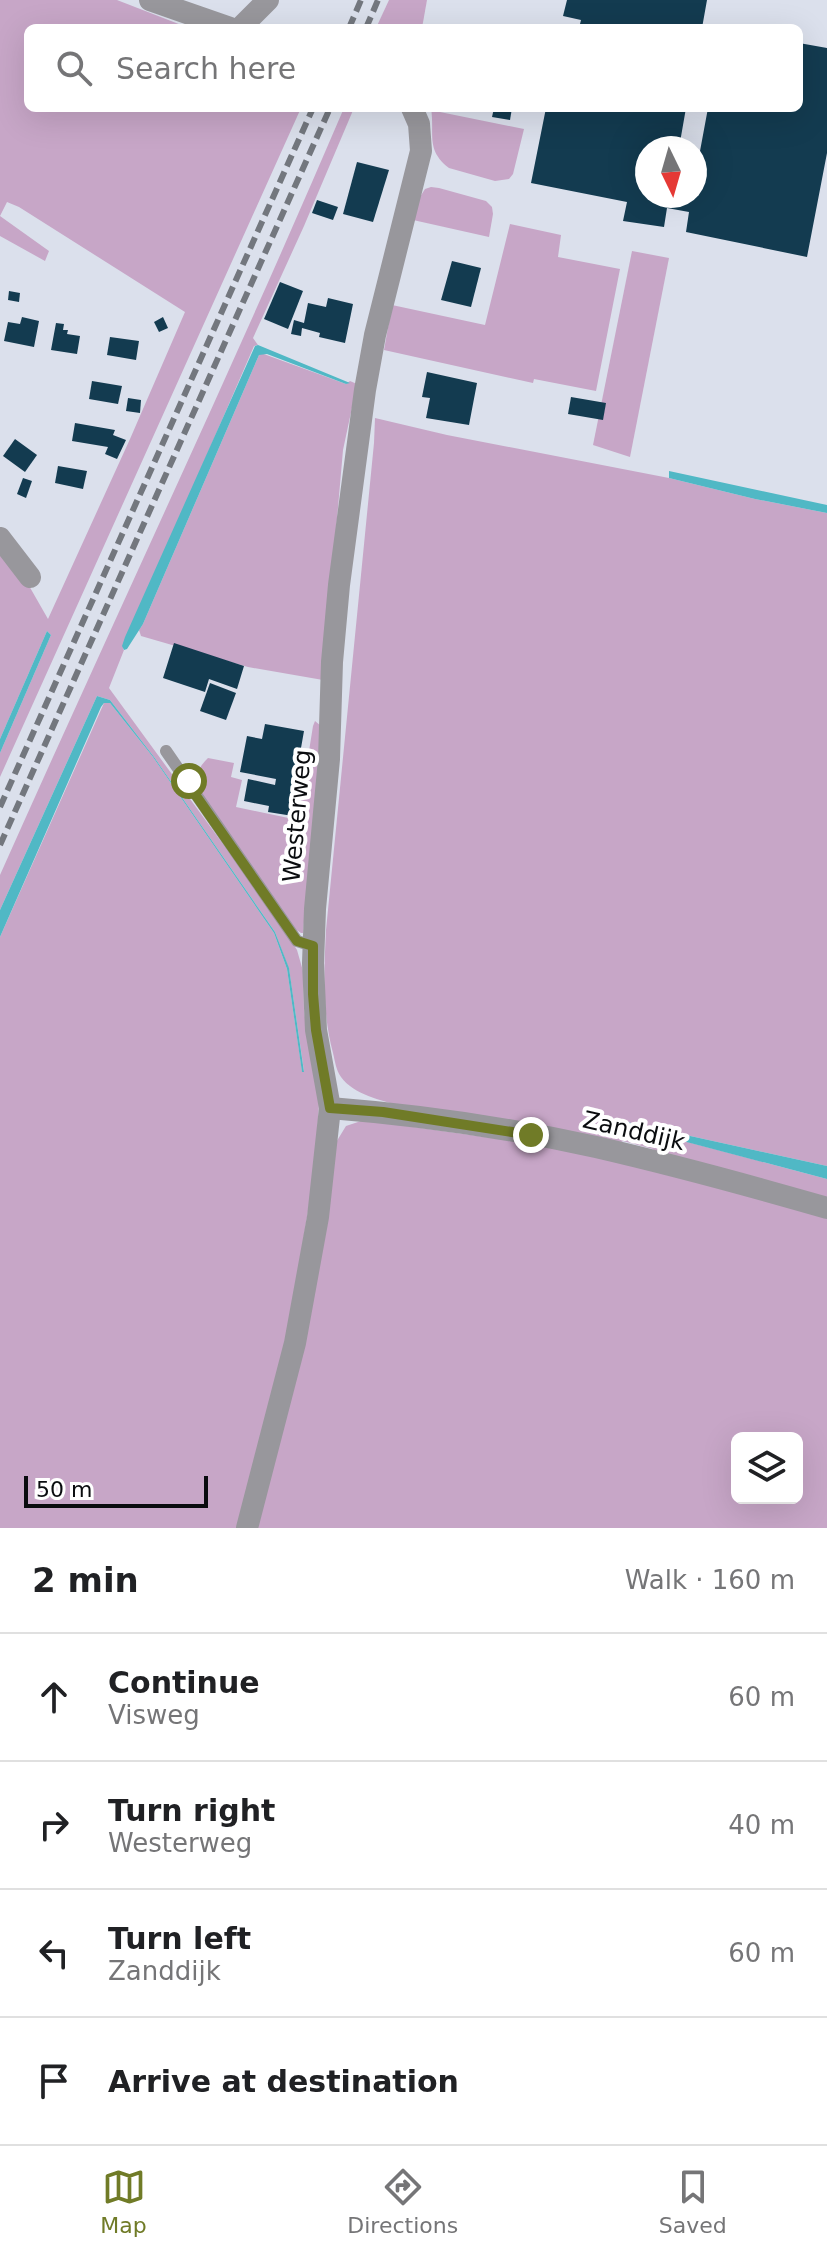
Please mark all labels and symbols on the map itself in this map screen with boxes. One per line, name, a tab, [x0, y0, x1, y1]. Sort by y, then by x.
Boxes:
north arrow	[635, 136, 707, 208]
street label: Westerweg	[277, 748, 317, 884]
route start	[171, 763, 207, 799]
street label: Zanddijk	[580, 1106, 688, 1156]
route end	[513, 1117, 549, 1153]
scale bar	[24, 1472, 208, 1508]

